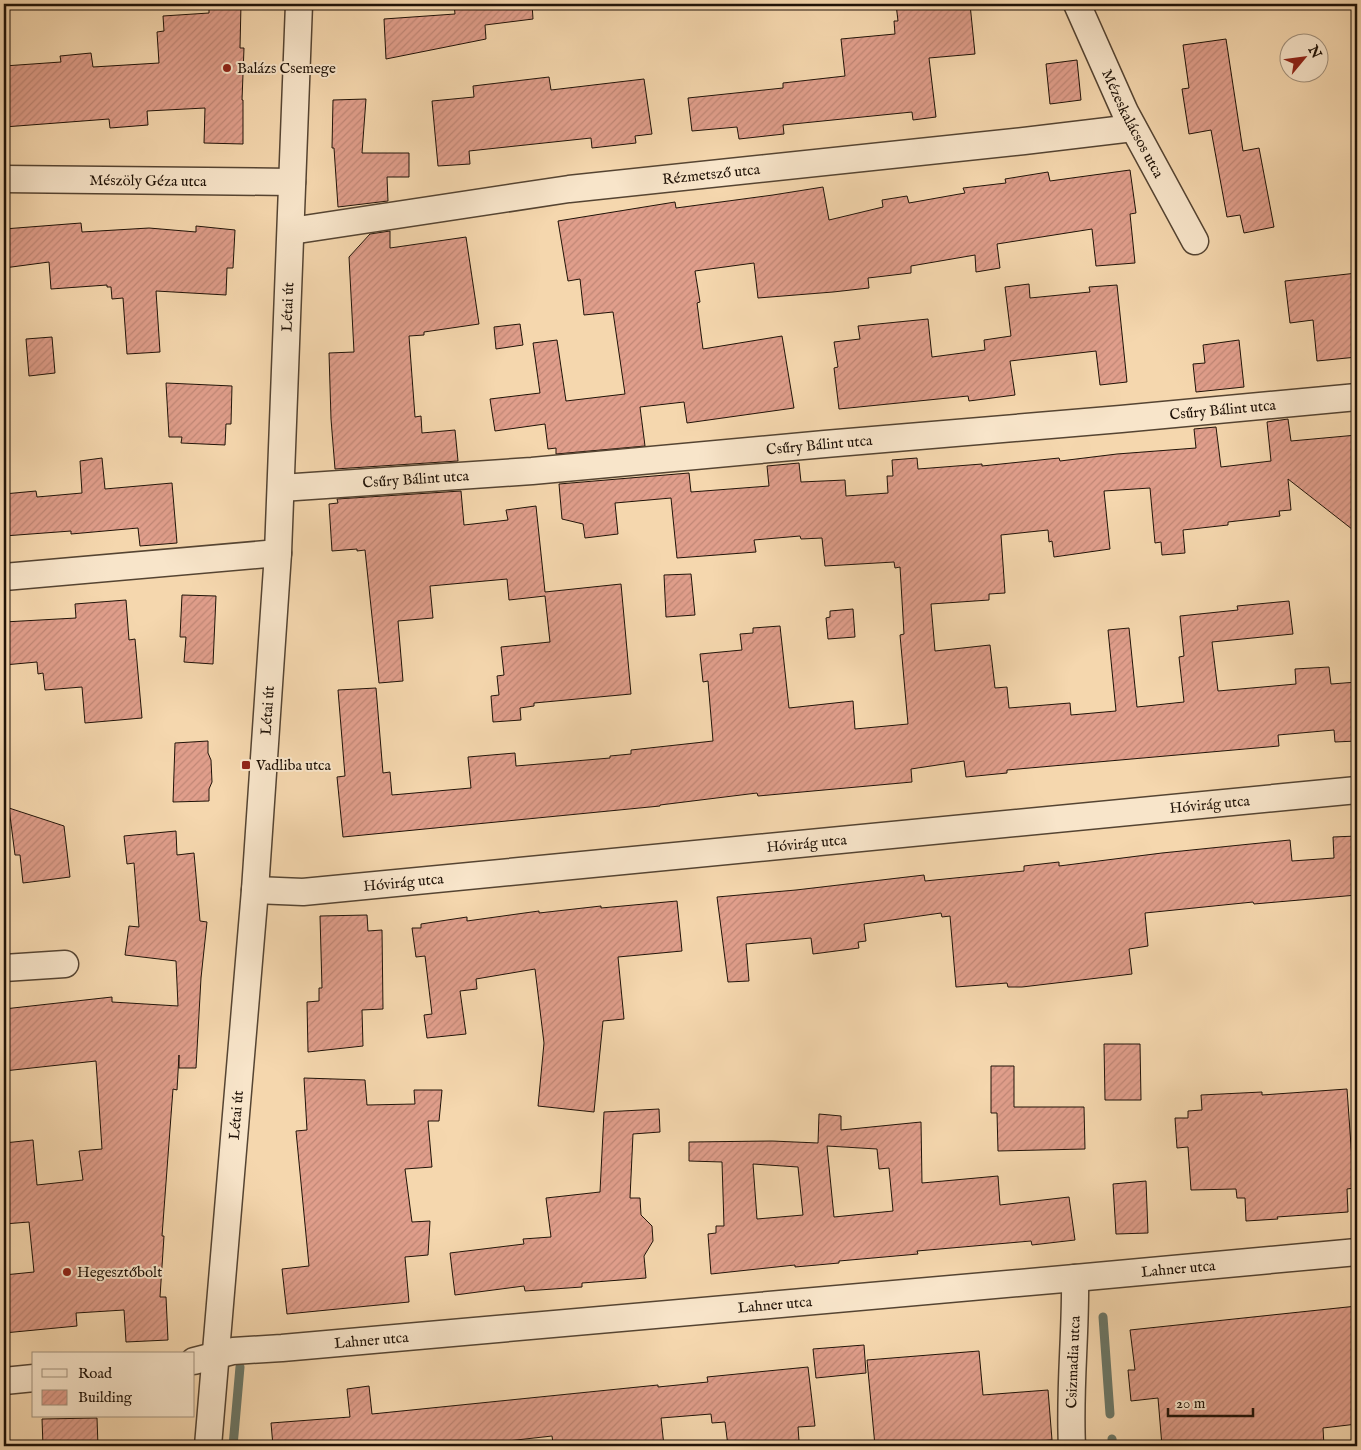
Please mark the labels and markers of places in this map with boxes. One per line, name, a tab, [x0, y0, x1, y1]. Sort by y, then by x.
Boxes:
place label: Balázs Csemege	[237, 59, 336, 78]
marker: Balázs Csemege	[221, 62, 233, 74]
place label: Vadliba utca	[255, 756, 332, 775]
marker: Vadliba utca	[240, 759, 252, 771]
place label: Hegesztőbolt	[77, 1263, 162, 1282]
marker: Hegesztőbolt	[61, 1266, 73, 1278]

